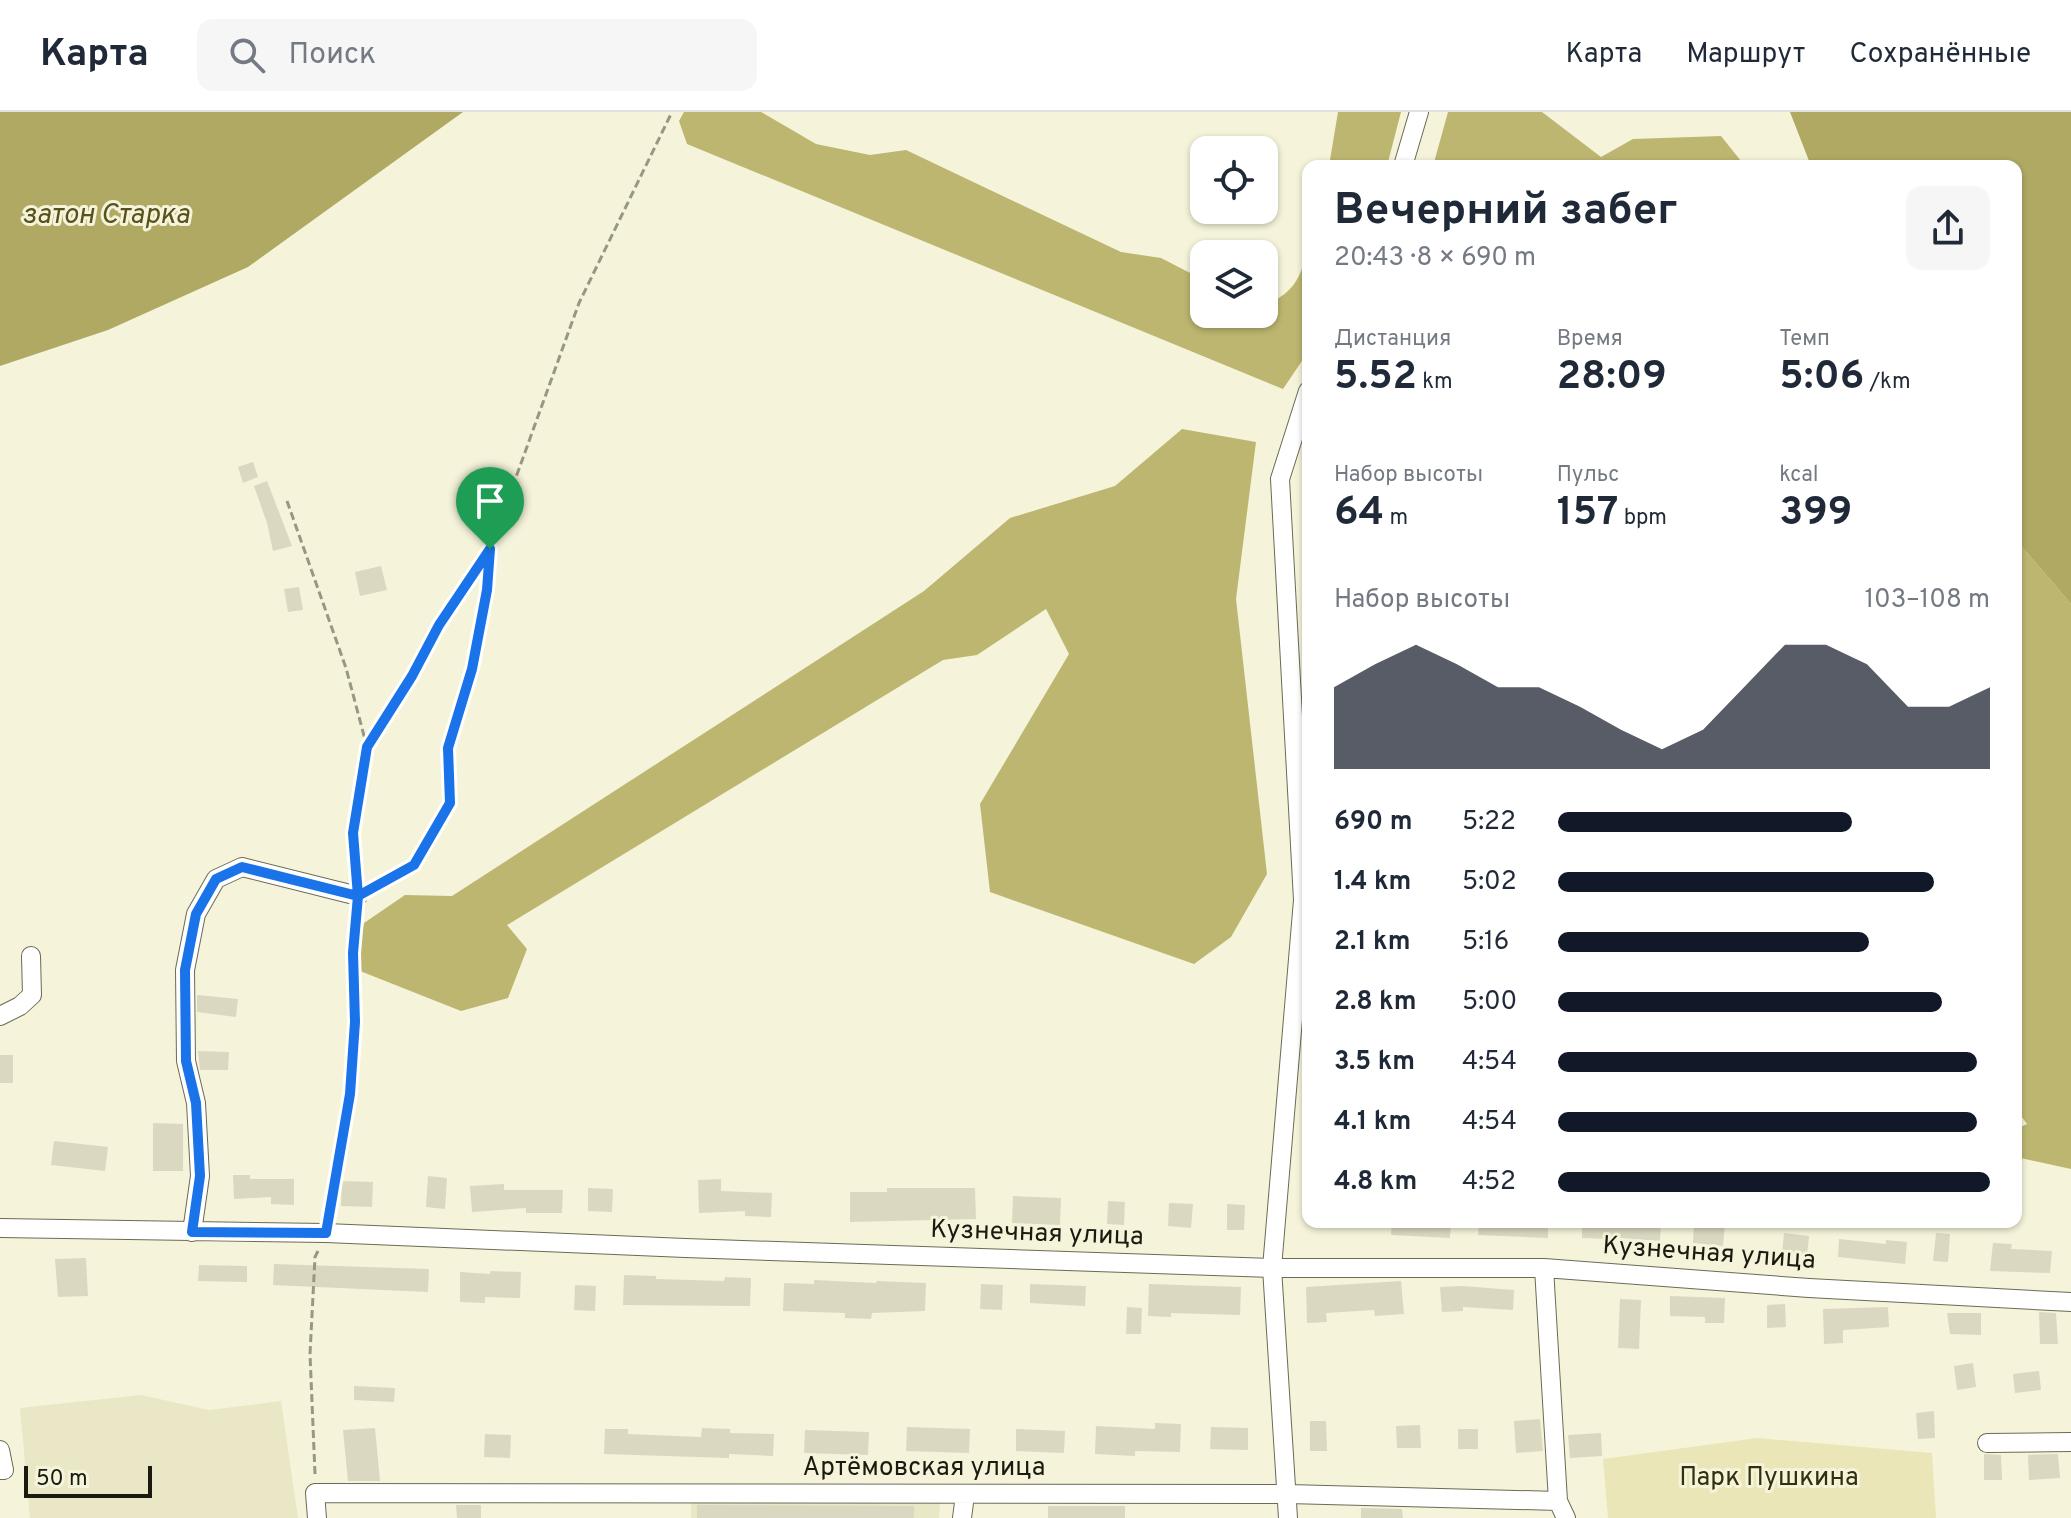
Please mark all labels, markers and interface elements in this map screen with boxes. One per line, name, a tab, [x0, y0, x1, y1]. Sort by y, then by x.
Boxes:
search box	[197, 19, 757, 91]
text: Карта	[40, 31, 149, 80]
icon: search	[225, 33, 269, 77]
text: Поиск	[289, 37, 376, 74]
text: Карта	[1566, 37, 1642, 73]
text: Маршрут	[1686, 37, 1805, 73]
text: Сохранённые	[1849, 37, 2031, 73]
map controls	[1190, 136, 1278, 328]
button: locate	[1190, 136, 1278, 224]
text: Вечерний забег	[1334, 184, 1678, 240]
button: share	[1906, 186, 1990, 270]
water label: затон Старка	[22, 198, 190, 234]
button: layers	[1190, 240, 1278, 328]
text: 20:43 · 8 × 690 m	[1334, 242, 1536, 275]
text: Дистанция	[1334, 326, 1451, 353]
text: Время	[1557, 326, 1623, 353]
text: Темп	[1779, 326, 1830, 353]
text: 5.52	[1334, 353, 1417, 403]
text: 28:09	[1557, 353, 1667, 403]
text: 5:06	[1779, 353, 1864, 403]
text: km	[1417, 369, 1453, 396]
text: /km	[1864, 369, 1911, 396]
text: Набор высоты	[1334, 462, 1483, 489]
text: Пульс	[1557, 462, 1619, 489]
text: kcal	[1779, 462, 1818, 489]
pin	[456, 467, 524, 549]
icon: arrive	[468, 479, 512, 523]
text: 64	[1334, 489, 1384, 539]
text: 157	[1557, 489, 1619, 539]
text: 399	[1779, 489, 1852, 539]
text: m	[1384, 505, 1408, 532]
text: bpm	[1619, 505, 1667, 532]
text: Набор высоты	[1334, 584, 1510, 617]
text: 103–108 m	[1864, 584, 1990, 617]
text: 690 m	[1334, 806, 1412, 839]
text: 5:22	[1462, 806, 1516, 839]
text: 1.4 km	[1334, 866, 1411, 899]
text: 5:02	[1462, 866, 1517, 899]
text: 2.1 km	[1334, 926, 1410, 959]
text: 5:16	[1462, 926, 1509, 959]
text: 2.8 km	[1334, 986, 1416, 1019]
text: 5:00	[1462, 986, 1517, 1019]
text: 3.5 km	[1334, 1046, 1415, 1079]
text: 4:54	[1462, 1046, 1517, 1079]
text: 4.1 km	[1334, 1106, 1411, 1139]
text: 4:54	[1462, 1106, 1517, 1139]
text: 4.8 km	[1334, 1166, 1417, 1199]
text: 4:52	[1462, 1166, 1516, 1199]
street label: Кузнечная улица	[930, 1214, 1144, 1254]
street label: Кузнечная улица	[1601, 1230, 1817, 1278]
street label: Артёмовская улица	[803, 1452, 1045, 1485]
scale bar	[24, 1462, 152, 1498]
park label: Парк Пушкина	[1679, 1462, 1859, 1495]
text: 50 m	[36, 1466, 88, 1493]

